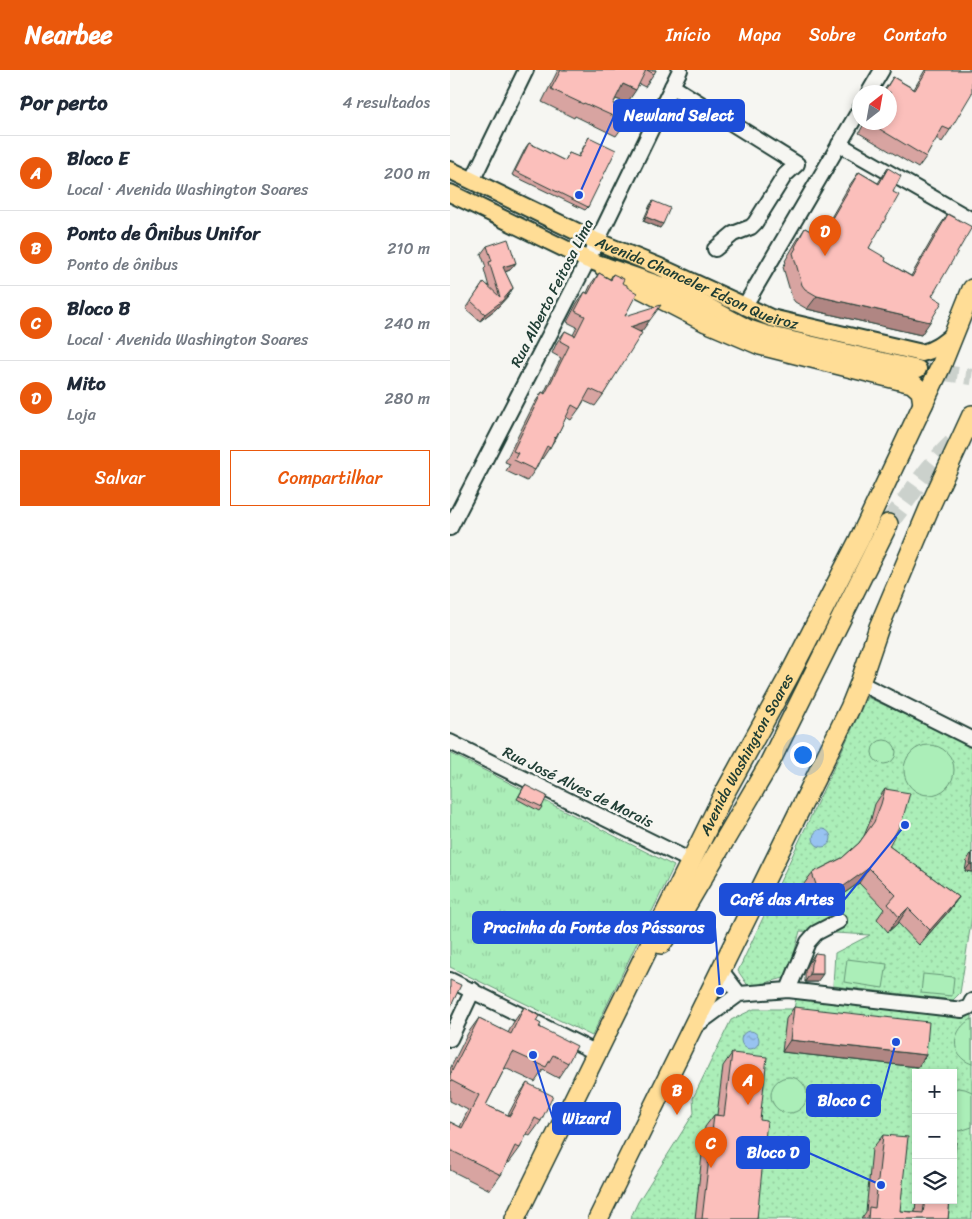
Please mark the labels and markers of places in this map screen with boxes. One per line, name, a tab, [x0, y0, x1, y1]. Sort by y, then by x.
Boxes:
callout: Newland Select	[614, 100, 744, 131]
pin: D	[809, 215, 841, 256]
callout: Café das Artes	[720, 884, 844, 915]
callout: Pracinha da Fonte dos Pássaros	[473, 912, 715, 943]
pin: A	[732, 1064, 764, 1105]
pin: B	[661, 1074, 693, 1115]
callout: Bloco C	[807, 1085, 880, 1116]
callout: Wizard	[553, 1103, 620, 1134]
pin: C	[695, 1127, 727, 1168]
callout: Bloco D	[737, 1137, 809, 1168]

